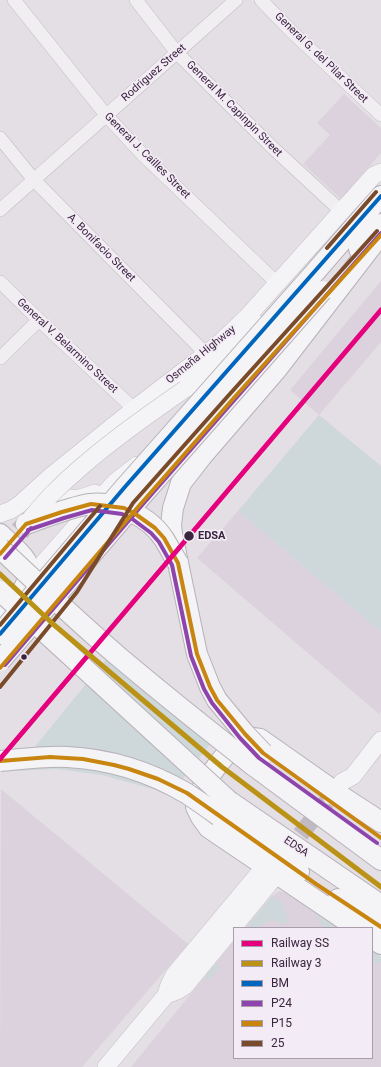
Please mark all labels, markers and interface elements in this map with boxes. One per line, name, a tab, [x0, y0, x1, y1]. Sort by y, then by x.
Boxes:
street label: General G. del Pilar Street	[272, 10, 370, 106]
street label: Rodriguez Street	[119, 41, 189, 105]
street label: General M. Capinpin Street	[183, 58, 285, 160]
street label: General J. Cailles Street	[101, 110, 193, 202]
street label: A. Bonifacio Street	[64, 211, 138, 285]
street label: General V. Belarmino Street	[14, 296, 120, 396]
street label: Osmeña Highway	[164, 323, 238, 387]
marker: EDSA	[182, 529, 196, 543]
place label: EDSA	[198, 529, 226, 543]
unlabelled marker	[19, 652, 29, 662]
street label: EDSA	[281, 834, 311, 860]
legend	[233, 927, 373, 1059]
text: Railway SS	[271, 936, 329, 950]
text: Railway 3	[271, 956, 322, 970]
text: BM	[271, 976, 289, 990]
text: P24	[271, 996, 292, 1010]
text: P15	[271, 1016, 292, 1030]
text: 25	[271, 1036, 285, 1050]

